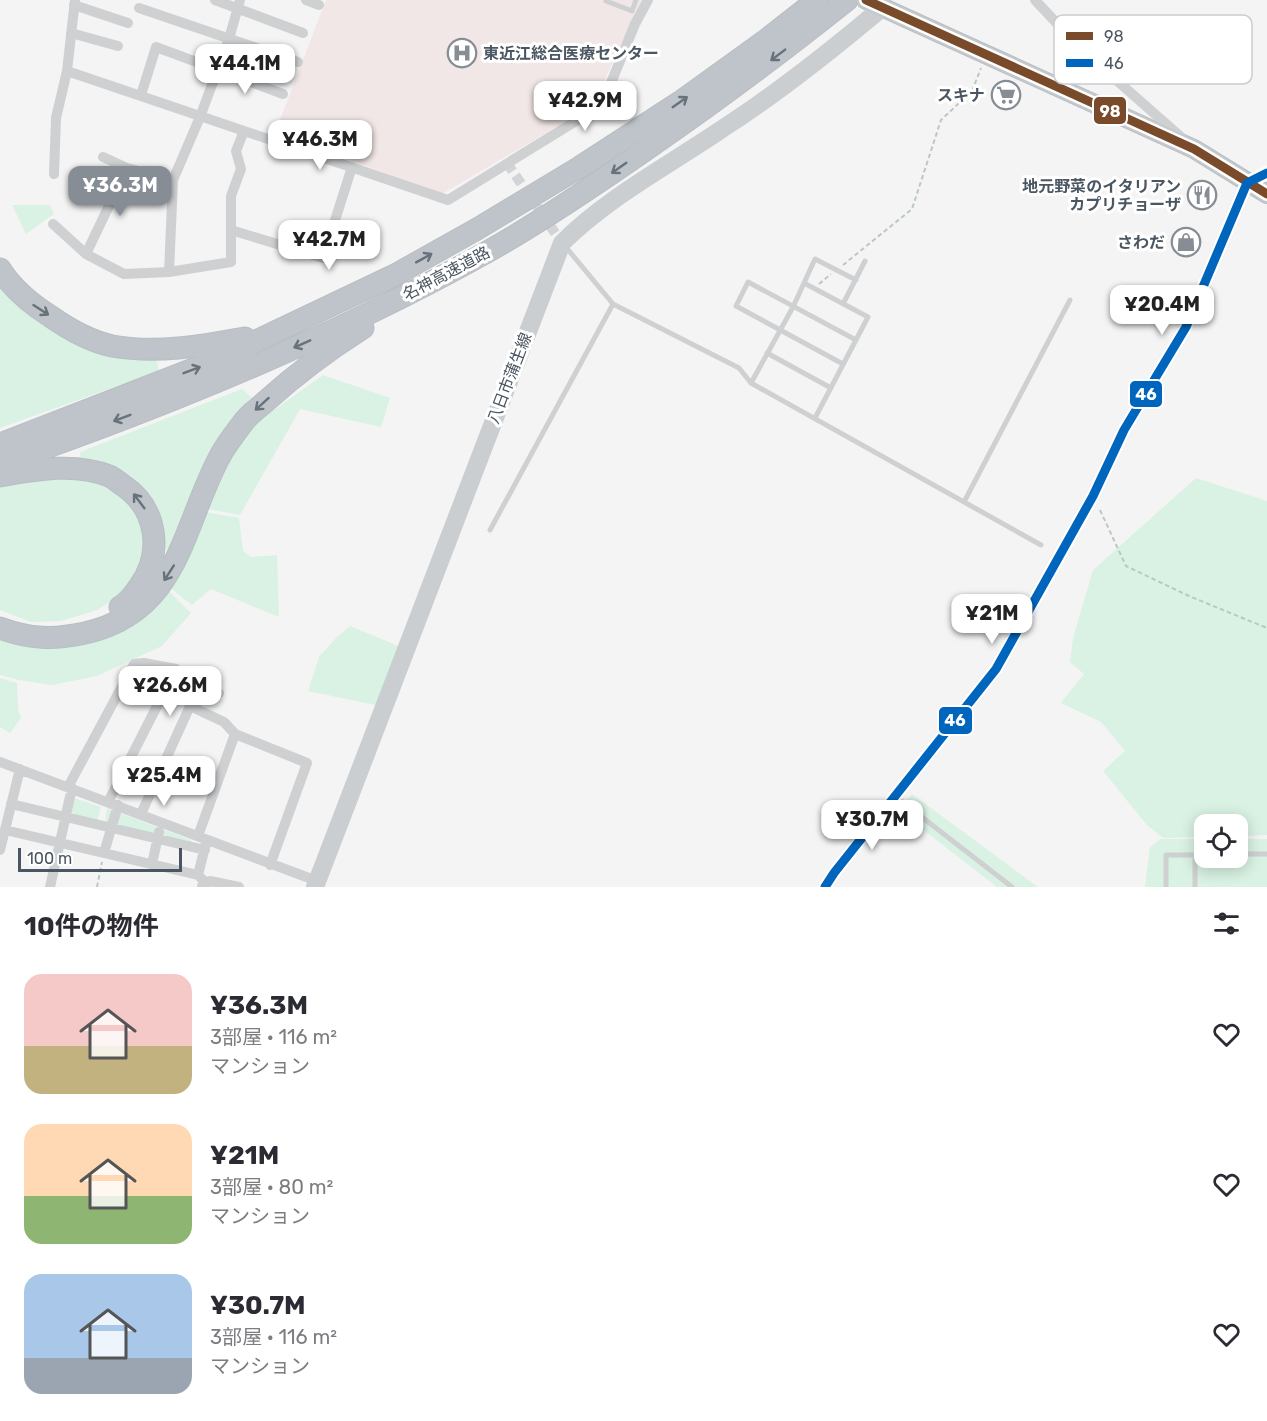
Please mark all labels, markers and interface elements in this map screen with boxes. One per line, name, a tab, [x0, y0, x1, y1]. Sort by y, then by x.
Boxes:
legend	[1054, 15, 1252, 84]
text: 98	[1104, 27, 1124, 46]
hospital icon: 東近江総合医療センター	[446, 37, 478, 69]
pin: ¥44.1M	[196, 44, 294, 95]
place label: 東近江総合医療センター	[483, 44, 659, 63]
one-way arrow	[770, 48, 786, 61]
text: ¥44.1M	[209, 51, 281, 75]
text: 46	[1104, 54, 1124, 73]
supermarket icon: スキナ	[990, 79, 1022, 111]
pin: ¥42.9M	[536, 81, 634, 132]
place label: スキナ	[937, 86, 985, 105]
text: ¥42.9M	[548, 88, 622, 112]
one-way arrow	[671, 96, 688, 108]
line badge: 98	[1093, 96, 1127, 125]
text: 98	[1099, 102, 1121, 121]
pin: ¥46.3M	[271, 120, 369, 171]
text: ¥46.3M	[282, 127, 358, 151]
one-way arrow	[612, 162, 628, 174]
pin: ¥36.3M	[71, 166, 169, 217]
text: ¥36.3M	[82, 173, 158, 197]
place label: 地元野菜のイタリアン カプリチョーザ	[1022, 177, 1181, 214]
restaurant icon: 地元野菜のイタリアン カプリチョーザ	[1186, 179, 1218, 211]
pin: ¥42.7M	[280, 220, 378, 271]
shop icon: さわだ	[1170, 226, 1202, 258]
text: ¥42.7M	[292, 227, 366, 251]
place label: さわだ	[1117, 233, 1165, 252]
street label: 名神高速道路	[399, 243, 493, 304]
one-way arrow	[415, 252, 432, 264]
pin: ¥20.4M	[1113, 285, 1211, 336]
text: ¥20.4M	[1124, 292, 1200, 316]
one-way arrow	[32, 304, 48, 316]
street label: 八日市蒲生線	[483, 330, 536, 426]
one-way arrow	[294, 339, 312, 350]
one-way arrow	[182, 363, 200, 374]
line badge: 46	[1129, 380, 1163, 408]
text: 46	[1135, 385, 1157, 404]
one-way arrow	[255, 397, 270, 411]
one-way arrow	[113, 413, 132, 424]
one-way arrow	[133, 493, 146, 509]
one-way arrow	[163, 564, 175, 581]
pin: ¥21M	[956, 594, 1028, 645]
text: ¥21M	[965, 601, 1019, 625]
pin: ¥26.6M	[121, 666, 219, 717]
text: ¥26.6M	[133, 673, 207, 697]
line badge: 46	[938, 706, 973, 735]
text: 46	[944, 711, 966, 730]
pin: ¥25.4M	[115, 756, 213, 807]
text: ¥25.4M	[126, 763, 202, 787]
pin: ¥30.7M	[823, 800, 921, 851]
text: ¥30.7M	[835, 807, 909, 831]
map controls	[1194, 814, 1248, 868]
button: locate	[1194, 814, 1248, 868]
scale bar	[18, 845, 182, 872]
text: 100 m	[27, 849, 72, 868]
icon: filters	[1210, 907, 1243, 940]
text: 10件の物件	[24, 911, 159, 942]
text: ¥36.3M	[210, 990, 308, 1021]
icon: home	[72, 998, 144, 1070]
icon: heart	[1210, 1018, 1243, 1051]
text: 3部屋 · 116 m²	[210, 1025, 337, 1049]
text: マンション	[210, 1054, 310, 1078]
text: ¥21M	[210, 1140, 279, 1171]
icon: home	[72, 1148, 144, 1220]
icon: heart	[1210, 1168, 1243, 1201]
text: 3部屋 · 80 m²	[210, 1175, 333, 1199]
text: マンション	[210, 1204, 310, 1228]
text: ¥30.7M	[210, 1290, 306, 1321]
icon: home	[72, 1298, 144, 1370]
icon: heart	[1210, 1318, 1243, 1351]
text: 3部屋 · 116 m²	[210, 1325, 337, 1349]
text: マンション	[210, 1354, 310, 1378]

